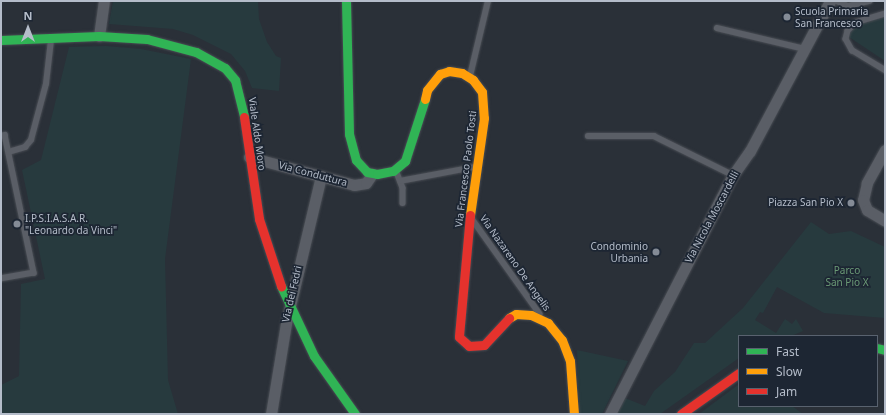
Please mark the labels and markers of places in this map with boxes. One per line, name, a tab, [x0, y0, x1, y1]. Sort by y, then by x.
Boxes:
place label: Scuola Primaria San Francesco	[795, 5, 868, 28]
marker: Scuola Primaria San Francesco	[782, 12, 792, 22]
place label: Piazza San Pio X	[768, 197, 843, 209]
marker: Piazza San Pio X	[846, 198, 856, 208]
place label: I.P.S.I.A.S.A.R. "Leonardo da Vinci"	[25, 212, 117, 236]
marker: I.P.S.I.A.S.A.R. "Leonardo da Vinci"	[12, 219, 22, 229]
place label: Condominio Urbania	[591, 240, 648, 264]
marker: Condominio Urbania	[651, 247, 661, 257]

